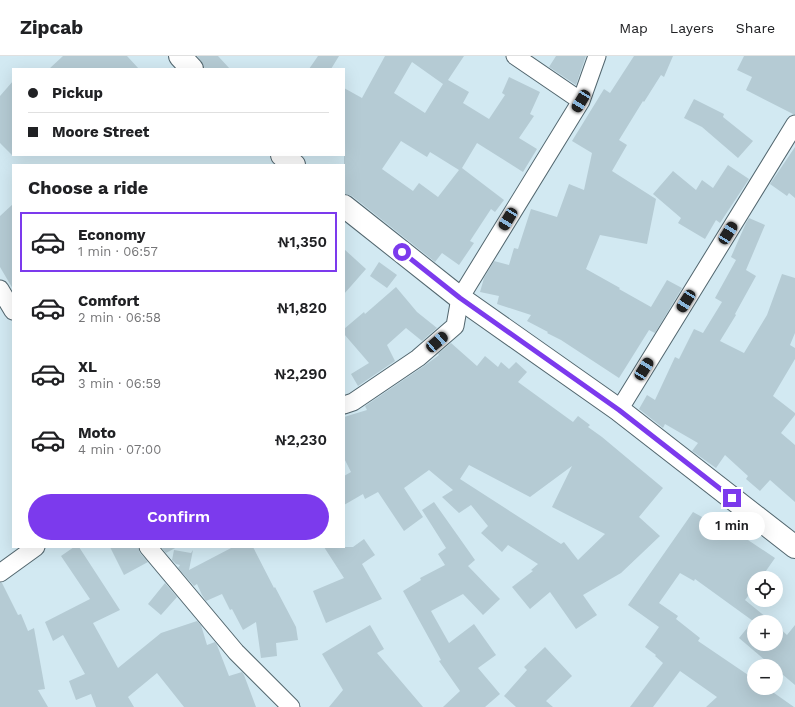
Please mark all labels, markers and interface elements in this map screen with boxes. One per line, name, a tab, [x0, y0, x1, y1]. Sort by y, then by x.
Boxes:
text: Zipcab	[20, 16, 83, 39]
text: Map	[619, 20, 648, 36]
text: Layers	[670, 20, 714, 36]
text: Share	[736, 20, 775, 36]
text: Pickup	[52, 84, 103, 102]
car	[570, 88, 592, 114]
text: Moore Street	[52, 123, 149, 141]
text: Choose a ride	[28, 177, 148, 198]
car	[497, 206, 519, 232]
car	[717, 220, 739, 246]
icon: car	[30, 224, 66, 260]
text: Economy	[78, 226, 145, 244]
text: ₦1,350	[278, 233, 327, 251]
route start	[393, 243, 411, 261]
text: 1 min · 06:57	[78, 244, 158, 259]
car	[675, 288, 697, 314]
icon: car	[30, 290, 66, 326]
text: Comfort	[78, 292, 139, 310]
text: ₦1,820	[277, 299, 327, 317]
text: 2 min · 06:58	[78, 310, 161, 325]
car	[424, 330, 450, 354]
icon: car	[30, 356, 66, 392]
car	[633, 356, 655, 382]
text: XL	[78, 358, 97, 376]
text: ₦2,290	[274, 365, 327, 383]
text: 3 min · 06:59	[78, 376, 161, 391]
icon: car	[30, 422, 66, 458]
text: Moto	[78, 424, 116, 442]
text: ₦2,230	[275, 431, 327, 449]
text: 4 min · 07:00	[78, 442, 161, 457]
route end	[723, 489, 741, 507]
button: Confirm	[28, 494, 329, 540]
callout: 1 min	[699, 512, 765, 540]
text: 1 min	[715, 518, 749, 533]
map controls	[747, 571, 783, 695]
button: locate	[747, 571, 783, 607]
button: +	[747, 615, 783, 651]
button: −	[747, 659, 783, 695]

